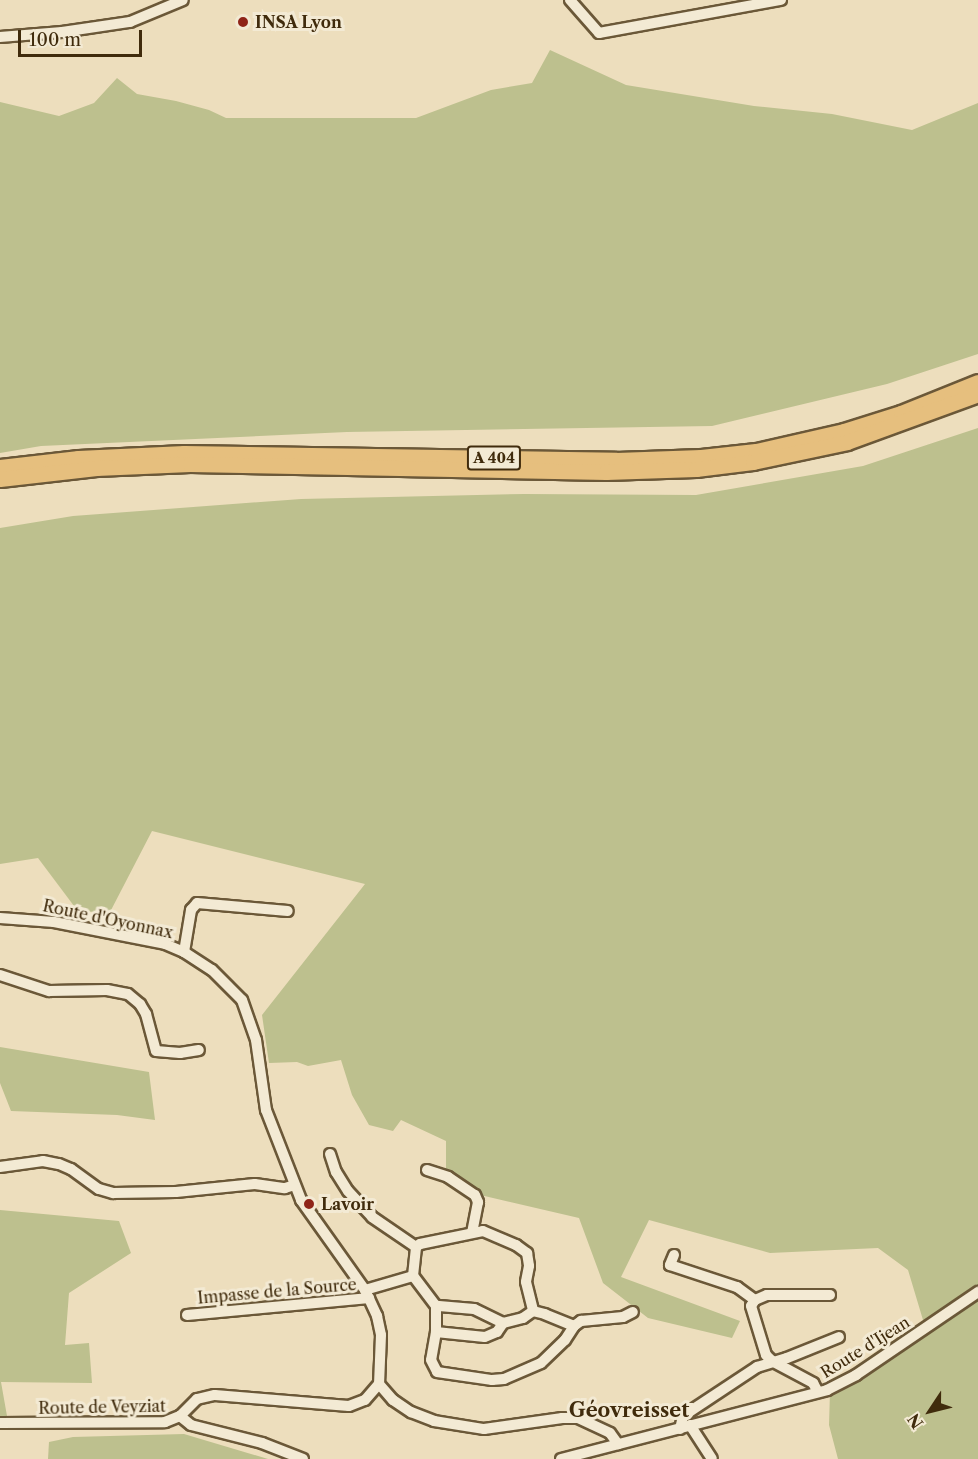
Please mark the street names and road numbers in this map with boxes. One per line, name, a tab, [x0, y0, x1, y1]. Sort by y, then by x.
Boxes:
road number: A 404	[466, 446, 522, 470]
street label: Route d'Oyonnax	[41, 896, 175, 942]
street label: Impasse de la Source	[196, 1274, 358, 1308]
street label: Route d'Ijean	[817, 1312, 913, 1382]
street label: Route de Veyziat	[38, 1396, 166, 1418]

